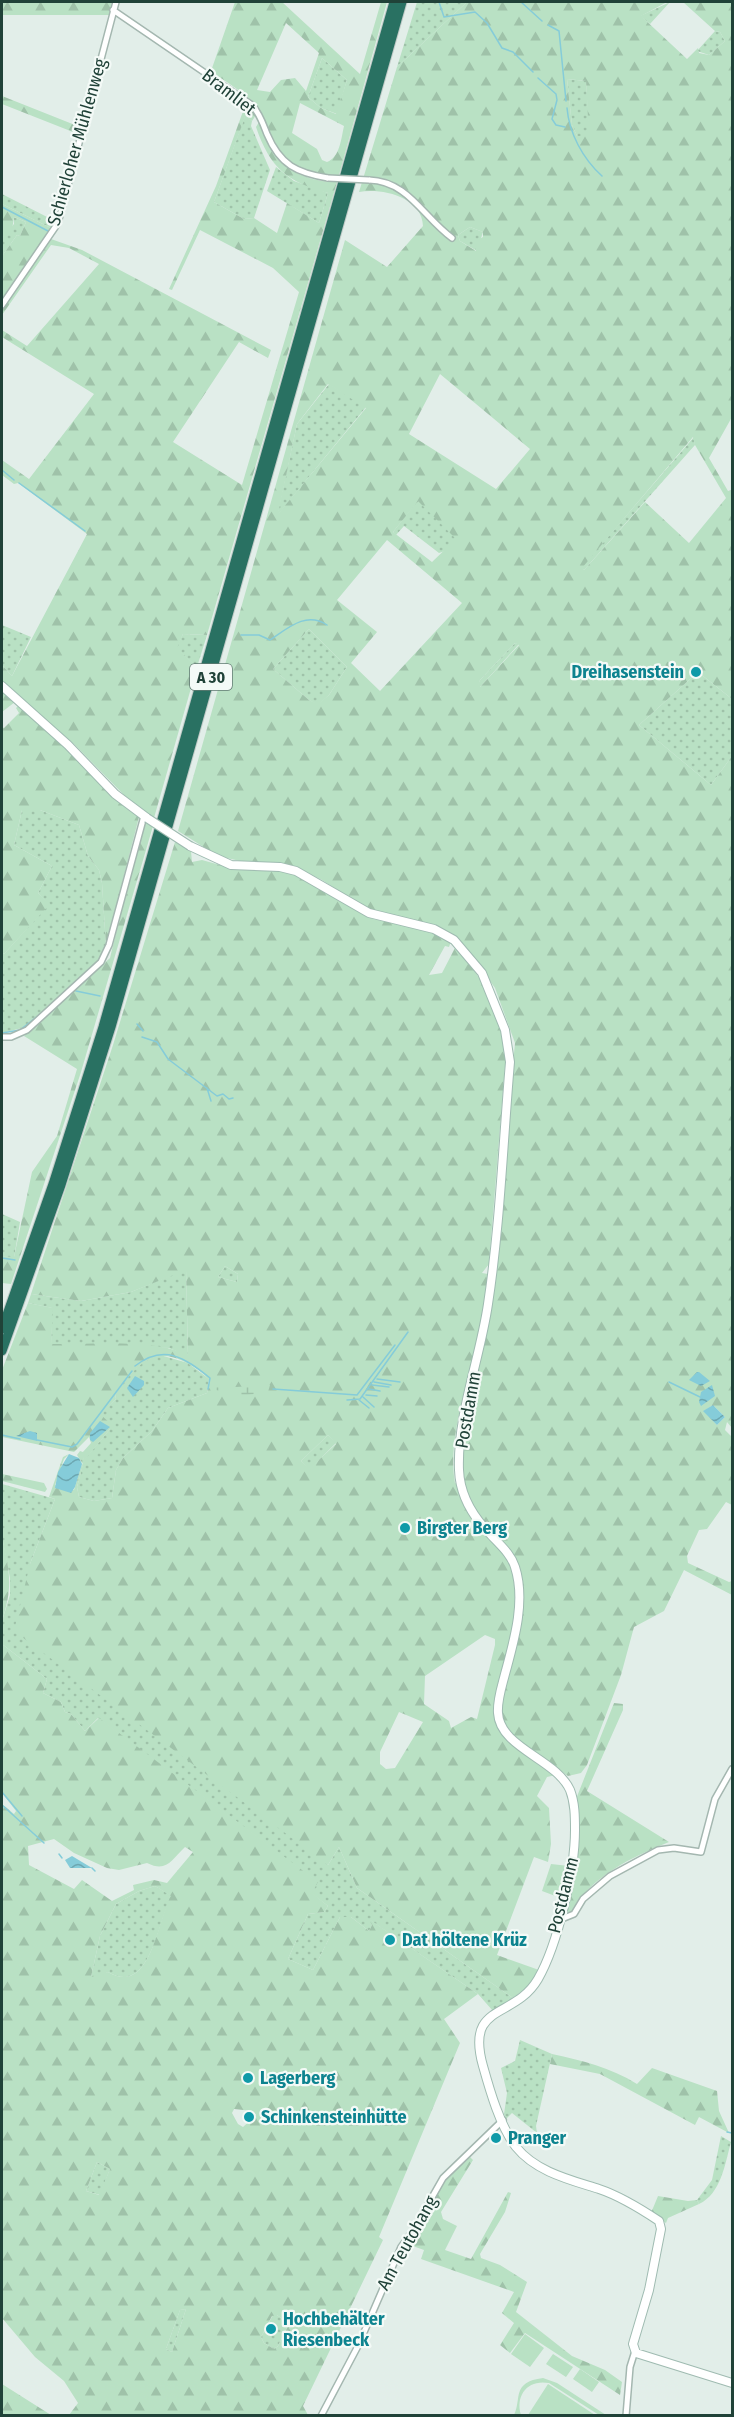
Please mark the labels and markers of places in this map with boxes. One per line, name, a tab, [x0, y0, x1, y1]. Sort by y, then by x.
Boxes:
place label: Dreihasenstein	[572, 661, 684, 683]
marker: Dreihasenstein	[689, 665, 703, 679]
place label: Birgter Berg	[417, 1517, 507, 1539]
marker: Birgter Berg	[398, 1521, 412, 1535]
place label: Dat höltene Krüz	[402, 1929, 527, 1951]
marker: Dat höltene Krüz	[383, 1933, 397, 1947]
place label: Lagerberg	[260, 2067, 336, 2089]
marker: Lagerberg	[241, 2071, 255, 2085]
place label: Schinkensteinhütte	[261, 2106, 407, 2128]
marker: Schinkensteinhütte	[242, 2110, 256, 2124]
place label: Pranger	[508, 2127, 567, 2149]
marker: Pranger	[489, 2131, 503, 2145]
place label: Hochbehälter Riesenbeck	[283, 2308, 385, 2351]
marker: Hochbehälter Riesenbeck	[264, 2322, 278, 2336]

